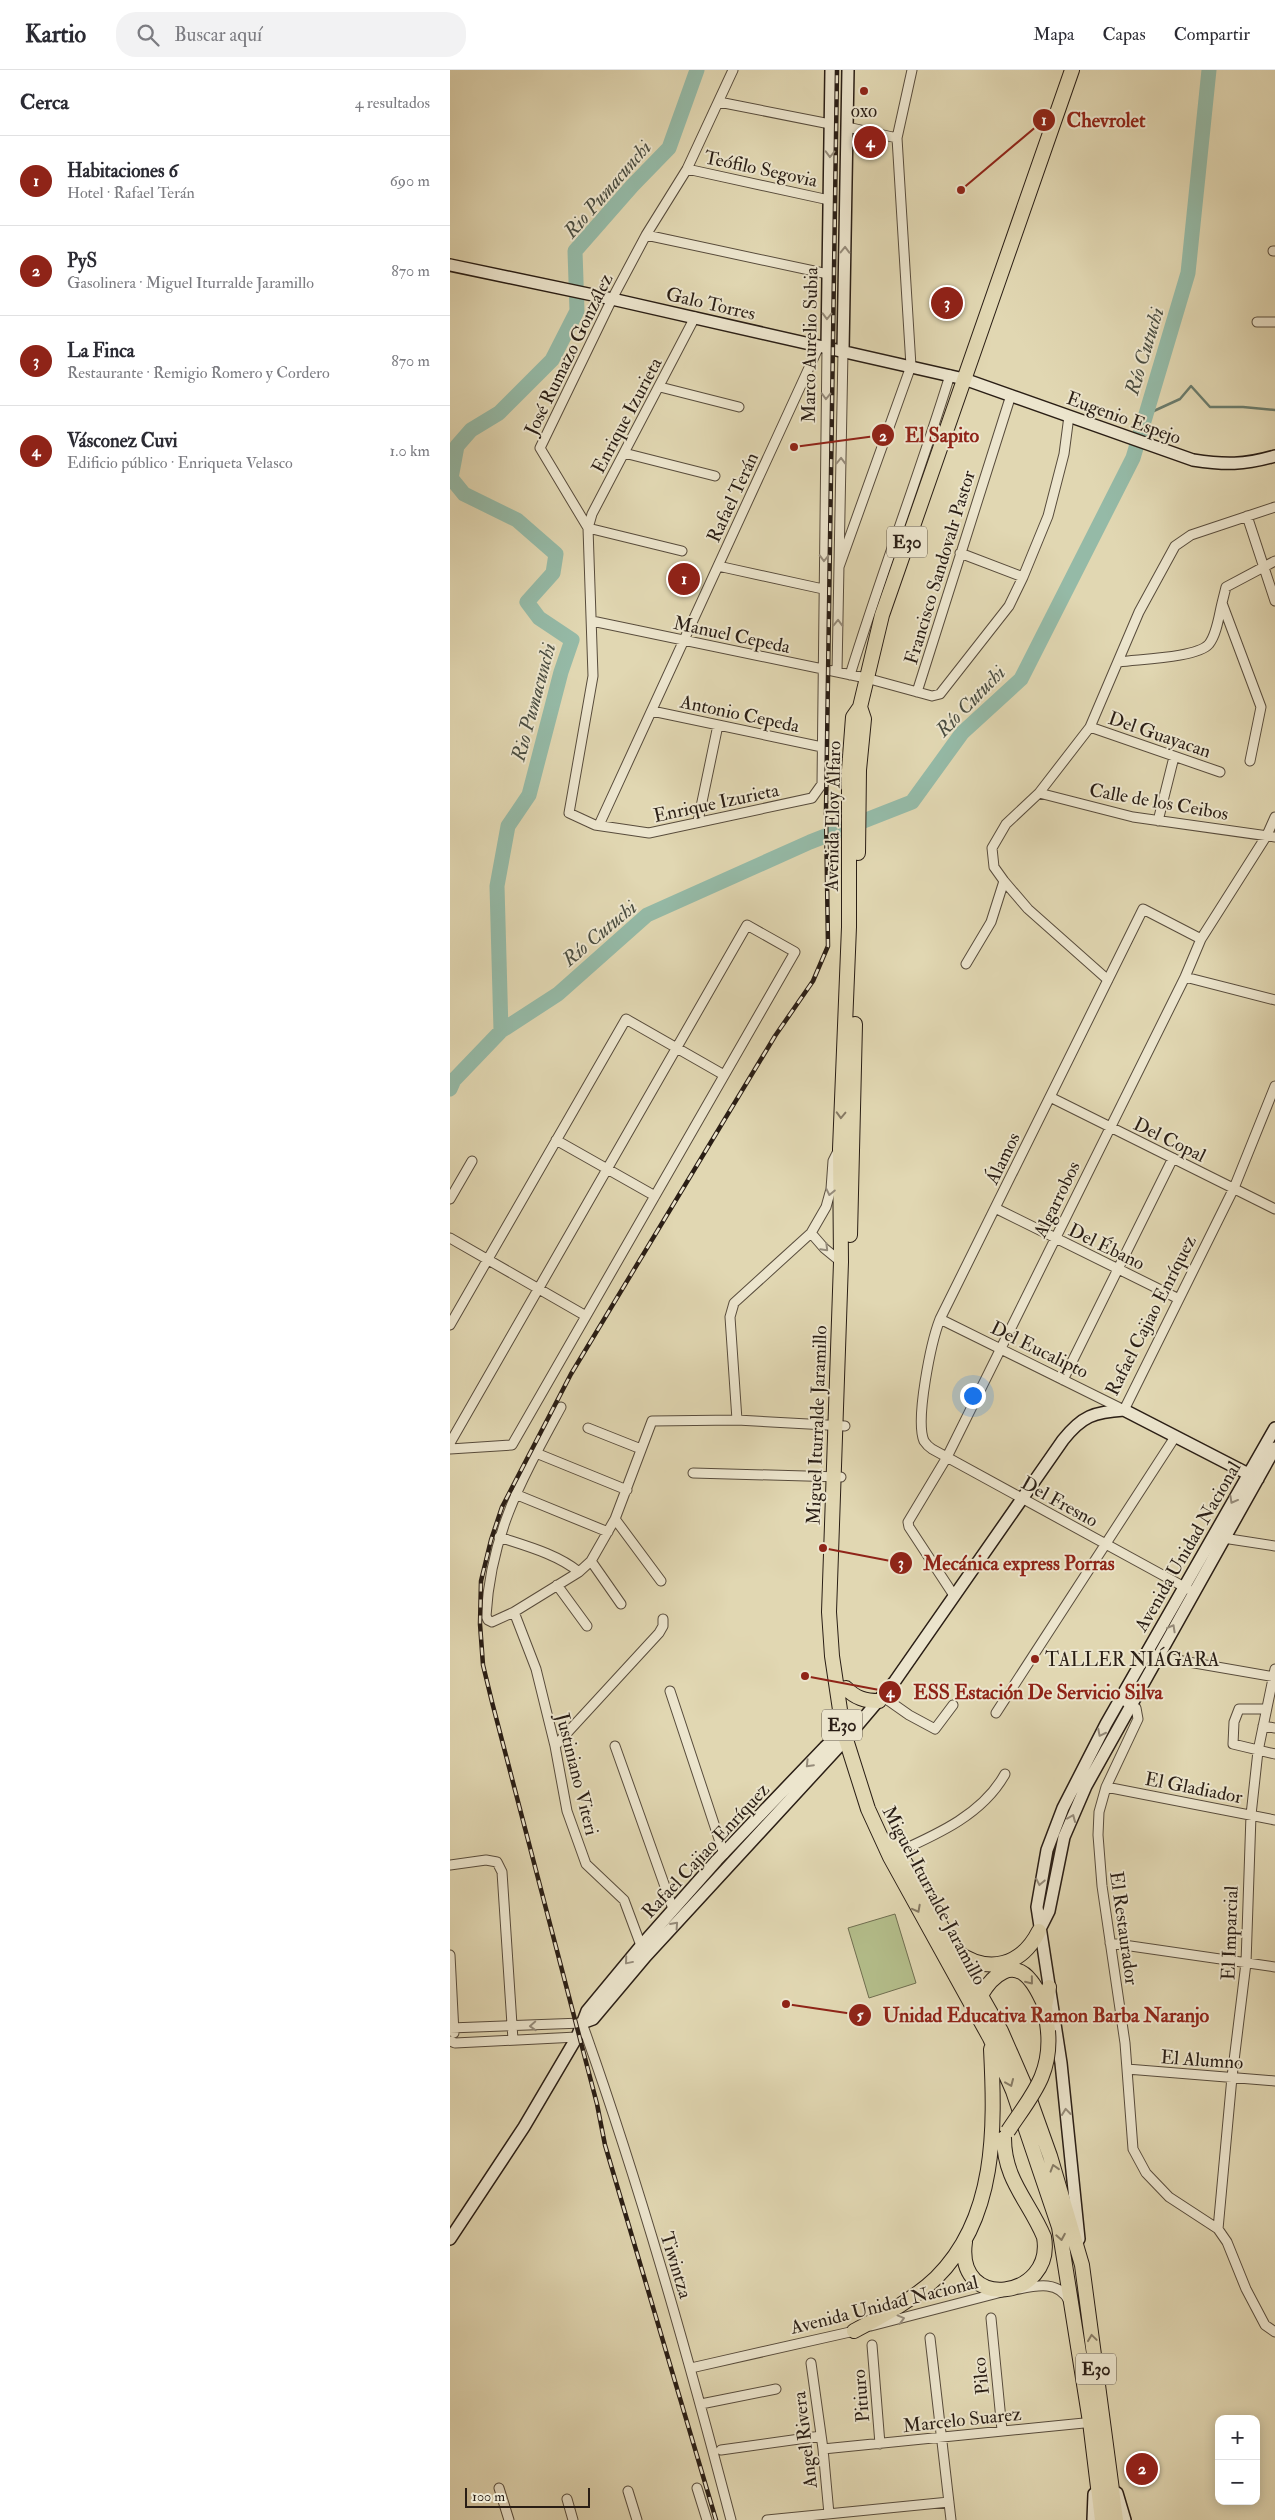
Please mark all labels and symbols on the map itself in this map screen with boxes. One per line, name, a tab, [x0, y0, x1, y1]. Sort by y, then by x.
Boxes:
marker: oxo	[858, 85, 870, 97]
place label: oxo	[851, 99, 877, 123]
callout: Chevrolet	[1032, 102, 1156, 137]
text: Chevrolet	[1067, 108, 1146, 133]
text: 1	[1041, 111, 1047, 130]
pin: 4	[854, 123, 886, 161]
water label: Rio Pumacunchi	[558, 135, 657, 244]
street label: Teófilo Segovia	[702, 145, 820, 193]
one-way arrow	[825, 150, 835, 158]
one-way arrow	[840, 246, 850, 254]
street label: Marco Aurelio Subia	[797, 267, 823, 423]
street label: José Rumazo González	[519, 270, 618, 440]
street label: Galo Torres	[664, 282, 758, 326]
pin: 3	[931, 284, 963, 322]
water label: Río Cutuchi	[1119, 304, 1170, 399]
one-way arrow	[822, 312, 832, 320]
street label: Enrique Izurieta	[586, 353, 668, 478]
street label: Eugenio Espejo	[1063, 386, 1184, 451]
one-way arrow	[821, 392, 831, 400]
callout: El Sapito	[870, 418, 990, 453]
text: El Sapito	[905, 423, 980, 449]
text: 2	[879, 427, 887, 446]
street label: Rafael Terán	[702, 448, 764, 546]
one-way arrow	[836, 457, 847, 465]
street label: Francisco Sandovalr Pastor	[899, 467, 981, 667]
road number: E30	[887, 527, 927, 558]
one-way arrow	[819, 555, 829, 563]
pin: 1	[668, 560, 700, 598]
street label: Manuel Cepeda	[671, 611, 793, 660]
one-way arrow	[833, 619, 843, 627]
water label: Rio Pumacunchi	[505, 640, 561, 765]
water label: Río Cutuchi	[930, 660, 1011, 743]
street label: Antonio Cepeda	[677, 689, 802, 739]
street label: Del Guayacan	[1105, 706, 1214, 764]
street label: Avenida Eloy Alfaro	[820, 741, 846, 892]
street label: Enrique Izurieta	[651, 778, 781, 828]
street label: Calle de los Ceibos	[1087, 778, 1230, 826]
water label: Río Cutuchi	[556, 895, 642, 972]
one-way arrow	[836, 1112, 847, 1120]
street label: Del Copal	[1129, 1112, 1210, 1169]
street label: Álamos	[978, 1128, 1026, 1189]
street label: Algarrobos	[1028, 1157, 1086, 1243]
one-way arrow	[825, 1187, 835, 1196]
street label: Del Ébano	[1064, 1216, 1150, 1276]
street label: Rafael Cajiao Enríquez	[1100, 1231, 1202, 1400]
one-way arrow	[819, 1242, 828, 1251]
street label: Del Eucalipto	[986, 1316, 1092, 1385]
street label: Miguel Iturralde Jaramillo	[802, 1325, 832, 1525]
your location	[960, 1383, 986, 1409]
street label: Avenida Unidad Nacional	[1129, 1457, 1247, 1637]
street label: Del Fresno	[1017, 1471, 1102, 1533]
one-way arrow	[1229, 1495, 1239, 1504]
callout: Mecánica express Porras	[889, 1545, 1125, 1580]
text: Mecánica express Porras	[922, 1551, 1115, 1577]
text: 3	[898, 1554, 904, 1573]
one-way arrow	[1166, 1624, 1176, 1633]
place label: TALLER NIÁGARA	[1045, 1646, 1220, 1672]
marker: TALLER NIÁGARA	[1029, 1653, 1041, 1665]
callout: ESS Estación De Servicio Silva	[878, 1675, 1172, 1710]
text: ESS Estación De Servicio Silva	[913, 1680, 1163, 1705]
text: 4	[885, 1683, 895, 1702]
street label: Justiniano Viteri	[550, 1710, 604, 1838]
road number: E30	[822, 1710, 862, 1740]
one-way arrow	[1097, 1728, 1107, 1737]
one-way arrow	[806, 1758, 815, 1767]
street label: El Gladiador	[1143, 1767, 1245, 1809]
street label: Rafael Cajiao Enríquez	[637, 1778, 775, 1923]
street label: Miguel Iturralde Jaramillo	[877, 1802, 992, 1989]
one-way arrow	[1065, 1814, 1076, 1823]
street label: El Restaurador	[1104, 1870, 1144, 1987]
one-way arrow	[1036, 1878, 1046, 1887]
street label: El Imparcial	[1216, 1885, 1245, 1981]
one-way arrow	[911, 1903, 921, 1912]
one-way arrow	[669, 1921, 678, 1930]
one-way arrow	[625, 1955, 633, 1964]
one-way arrow	[1024, 1976, 1033, 1985]
callout: Unidad Educativa Ramon Barba Naranjo	[848, 1998, 1219, 2033]
text: Unidad Educativa Ramon Barba Naranjo	[883, 2003, 1210, 2028]
text: 5	[857, 2006, 864, 2025]
one-way arrow	[529, 2021, 537, 2031]
street label: El Alumno	[1160, 2045, 1244, 2075]
one-way arrow	[1003, 2078, 1014, 2087]
one-way arrow	[1061, 2108, 1072, 2116]
one-way arrow	[1049, 2164, 1059, 2172]
street label: Tiwintza	[655, 2229, 698, 2302]
one-way arrow	[1055, 2233, 1065, 2242]
street label: Avenida Unidad Nacional	[787, 2270, 981, 2340]
one-way arrow	[896, 2314, 904, 2324]
one-way arrow	[1087, 2333, 1098, 2341]
road number: E30	[1076, 2354, 1116, 2384]
street label: Pilco	[967, 2356, 995, 2396]
street label: Pitiuro	[847, 2368, 875, 2423]
street label: Angel Rivera	[787, 2390, 823, 2491]
street label: Marcelo Suarez	[902, 2402, 1022, 2438]
pin: 2	[1126, 2450, 1158, 2488]
scale bar	[465, 2485, 590, 2508]

